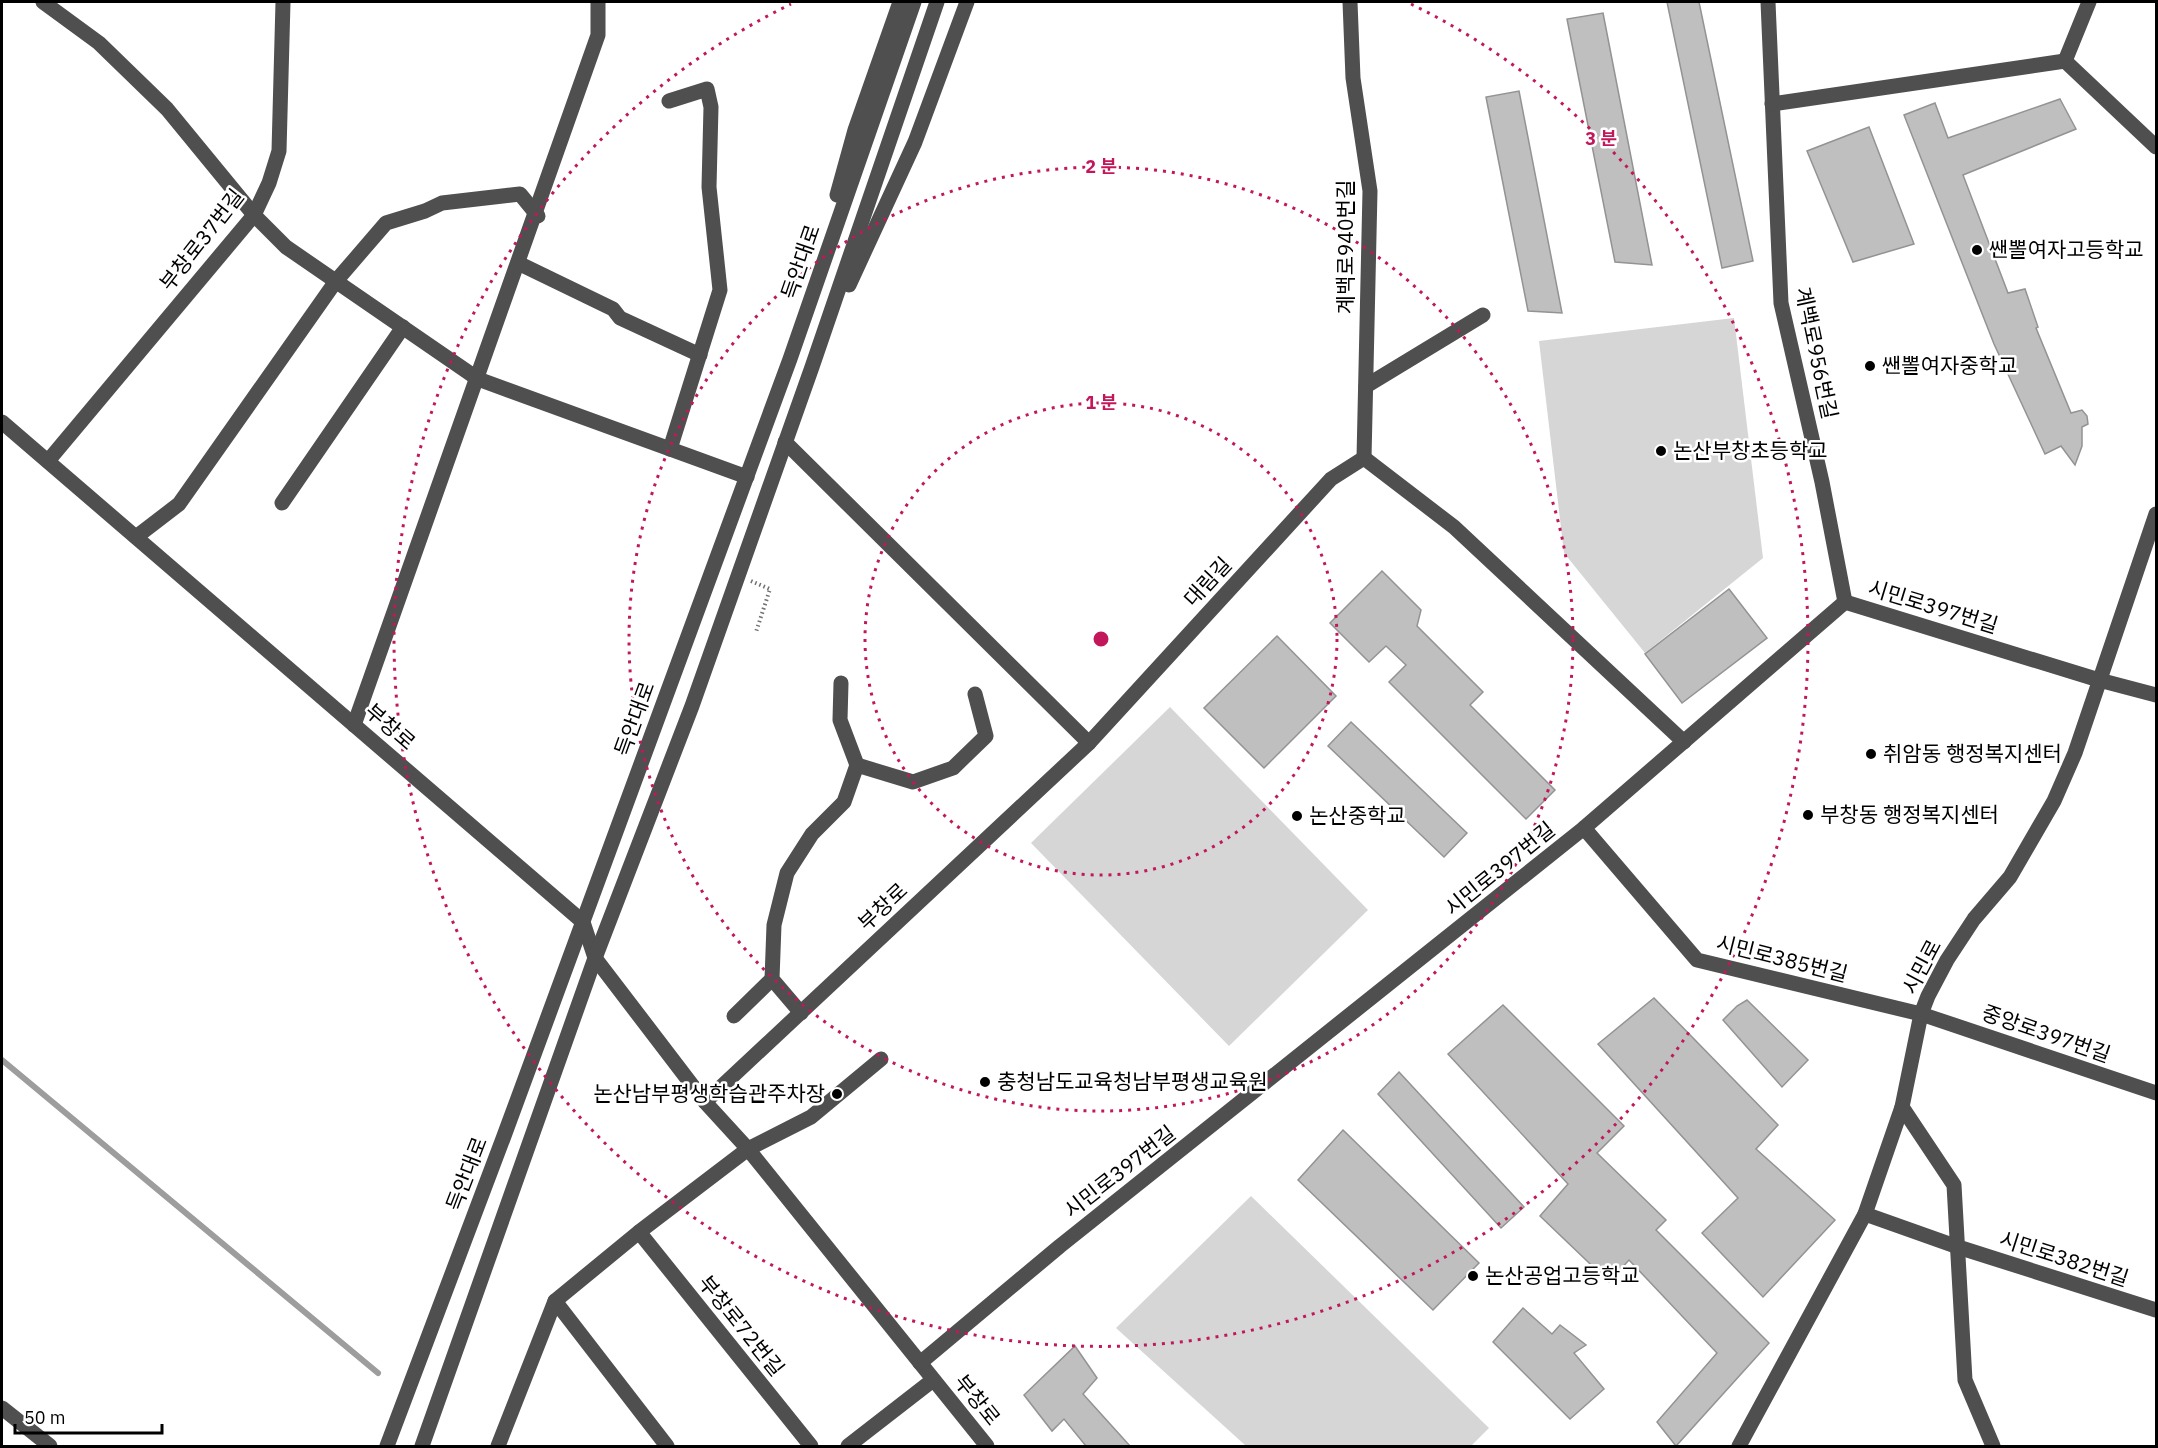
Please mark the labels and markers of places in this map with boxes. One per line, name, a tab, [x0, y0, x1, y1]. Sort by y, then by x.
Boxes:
place label: 쌘뽈여자고등학교	[1989, 235, 2144, 263]
marker: 쌘뽈여자고등학교	[1970, 243, 1984, 257]
place label: 쌘뽈여자중학교	[1882, 351, 2017, 379]
marker: 쌘뽈여자중학교	[1863, 359, 1877, 373]
place label: 논산부창초등학교	[1673, 436, 1828, 464]
marker: 논산부창초등학교	[1654, 444, 1668, 458]
centre of rings	[1091, 629, 1111, 649]
place label: 취암동 행정복지센터	[1883, 739, 2062, 767]
marker: 취암동 행정복지센터	[1864, 747, 1878, 761]
place label: 부창동 행정복지센터	[1820, 800, 1999, 828]
place label: 논산중학교	[1309, 801, 1406, 829]
marker: 부창동 행정복지센터	[1801, 808, 1815, 822]
marker: 논산중학교	[1290, 809, 1304, 823]
place label: 충청남도교육청남부평생교육원	[997, 1067, 1267, 1095]
marker: 충청남도교육청남부평생교육원	[978, 1075, 992, 1089]
place label: 논산남부평생학습관주차장	[593, 1079, 825, 1107]
marker: 논산남부평생학습관주차장	[830, 1087, 844, 1101]
place label: 논산공업고등학교	[1485, 1261, 1640, 1289]
marker: 논산공업고등학교	[1466, 1269, 1480, 1283]

